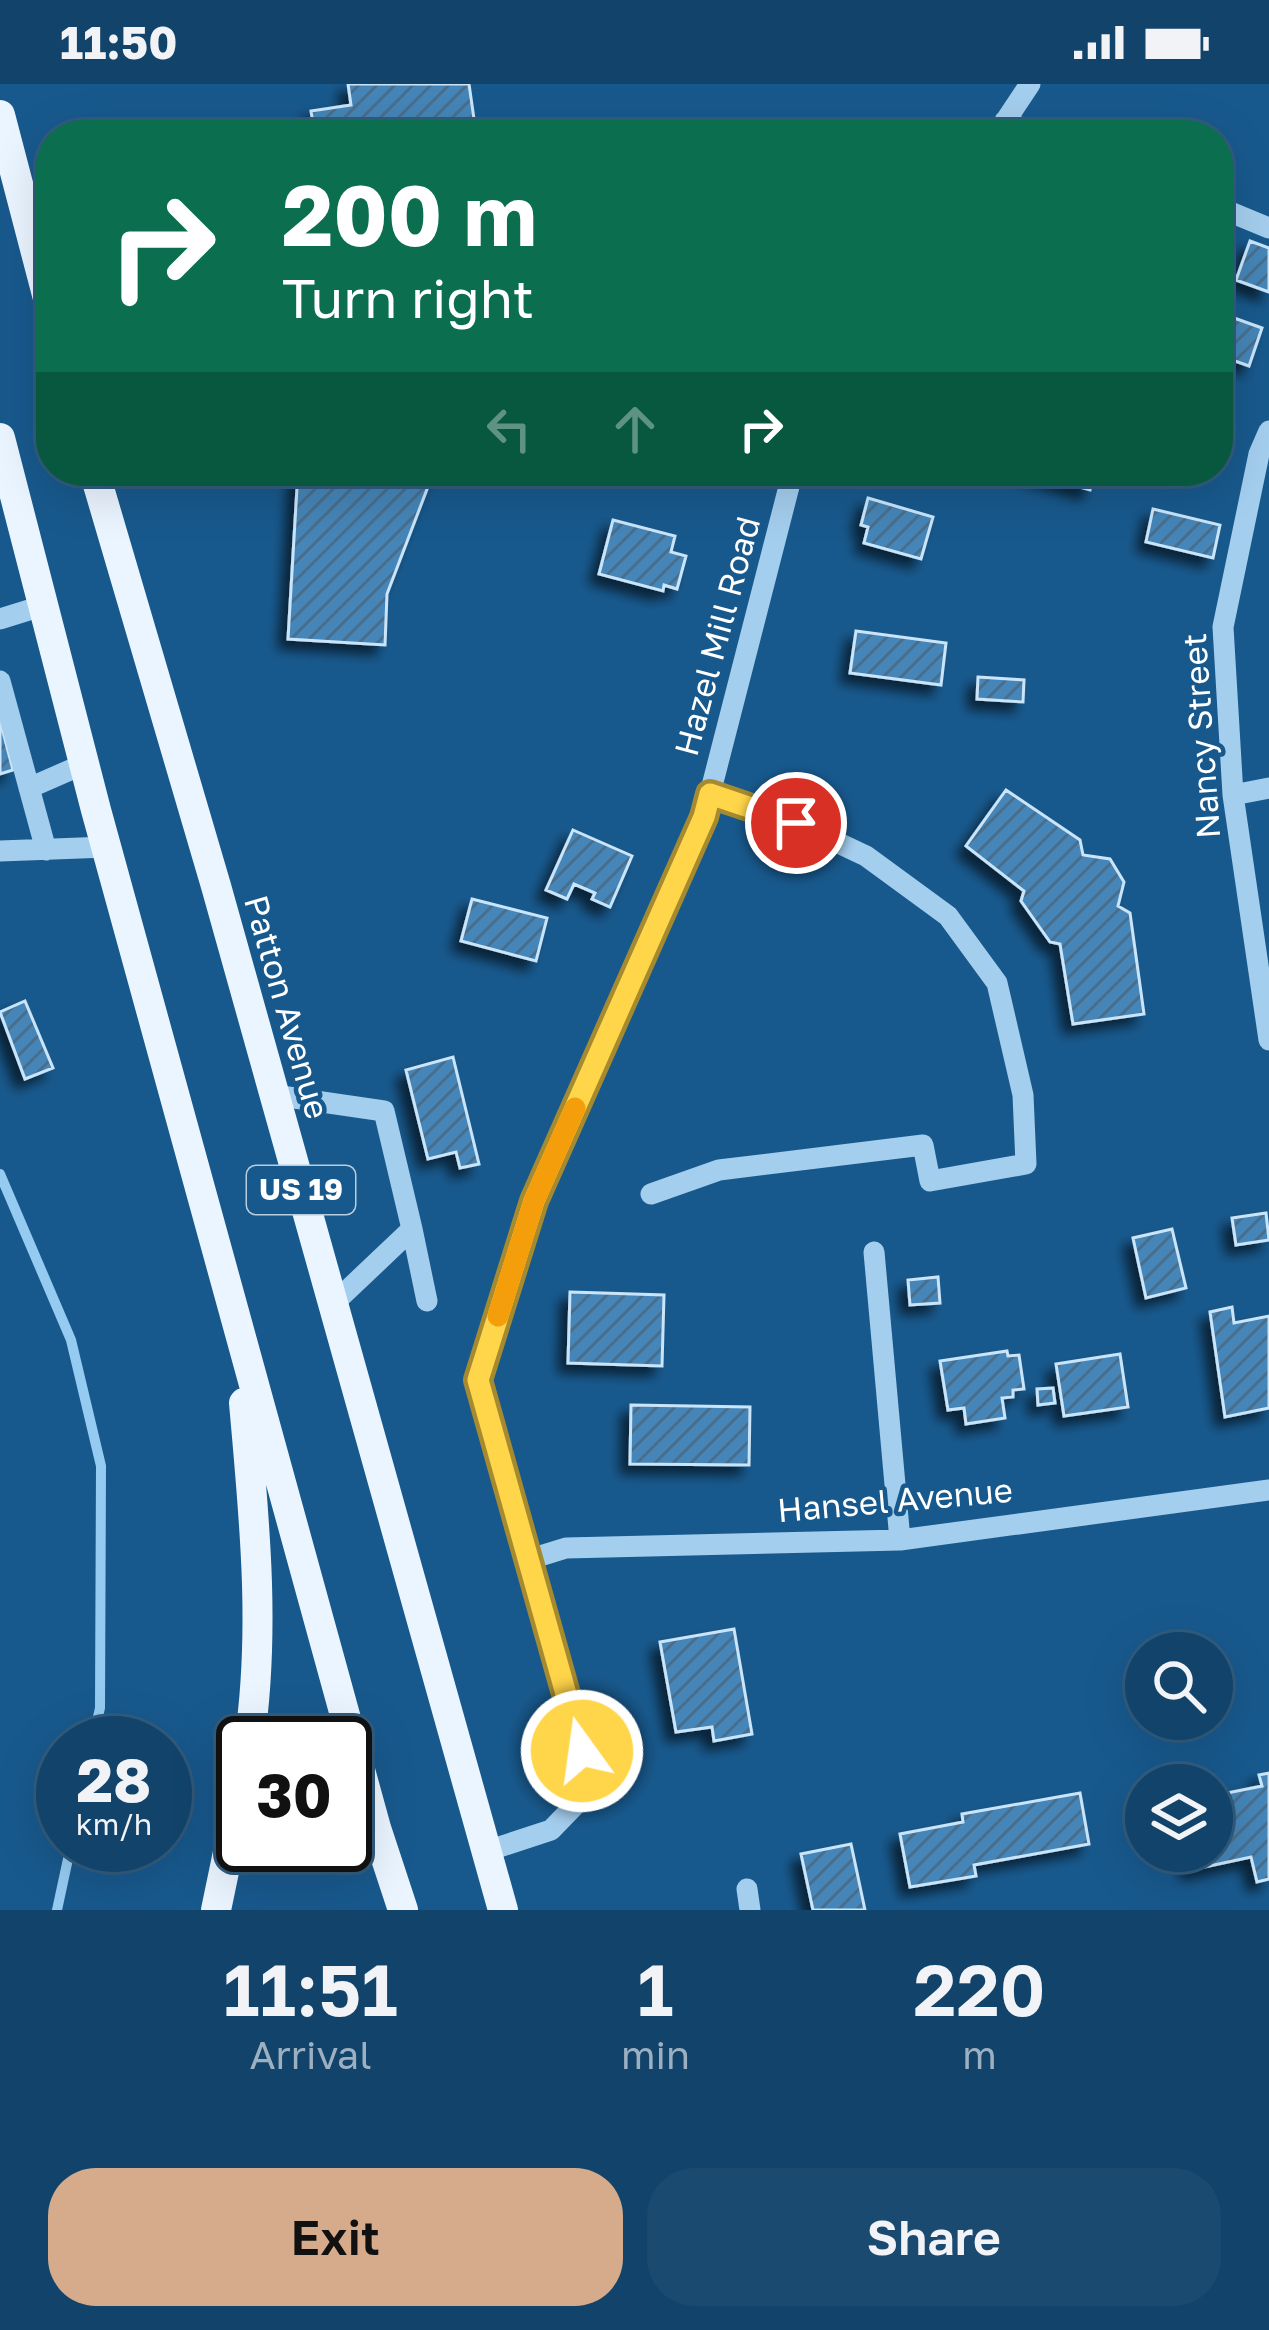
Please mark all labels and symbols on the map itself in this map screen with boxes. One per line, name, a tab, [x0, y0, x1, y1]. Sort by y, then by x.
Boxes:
street label: Hazel Mill Road	[666, 512, 767, 760]
street label: Nancy Street	[1174, 632, 1227, 840]
pin	[745, 772, 847, 874]
street label: Patton Avenue	[237, 891, 338, 1123]
road number: US 19	[247, 1166, 355, 1214]
street label: Hansel Avenue	[776, 1470, 1014, 1529]
position arrow	[519, 1688, 645, 1814]
speed limit sign: 30	[216, 1716, 372, 1872]

